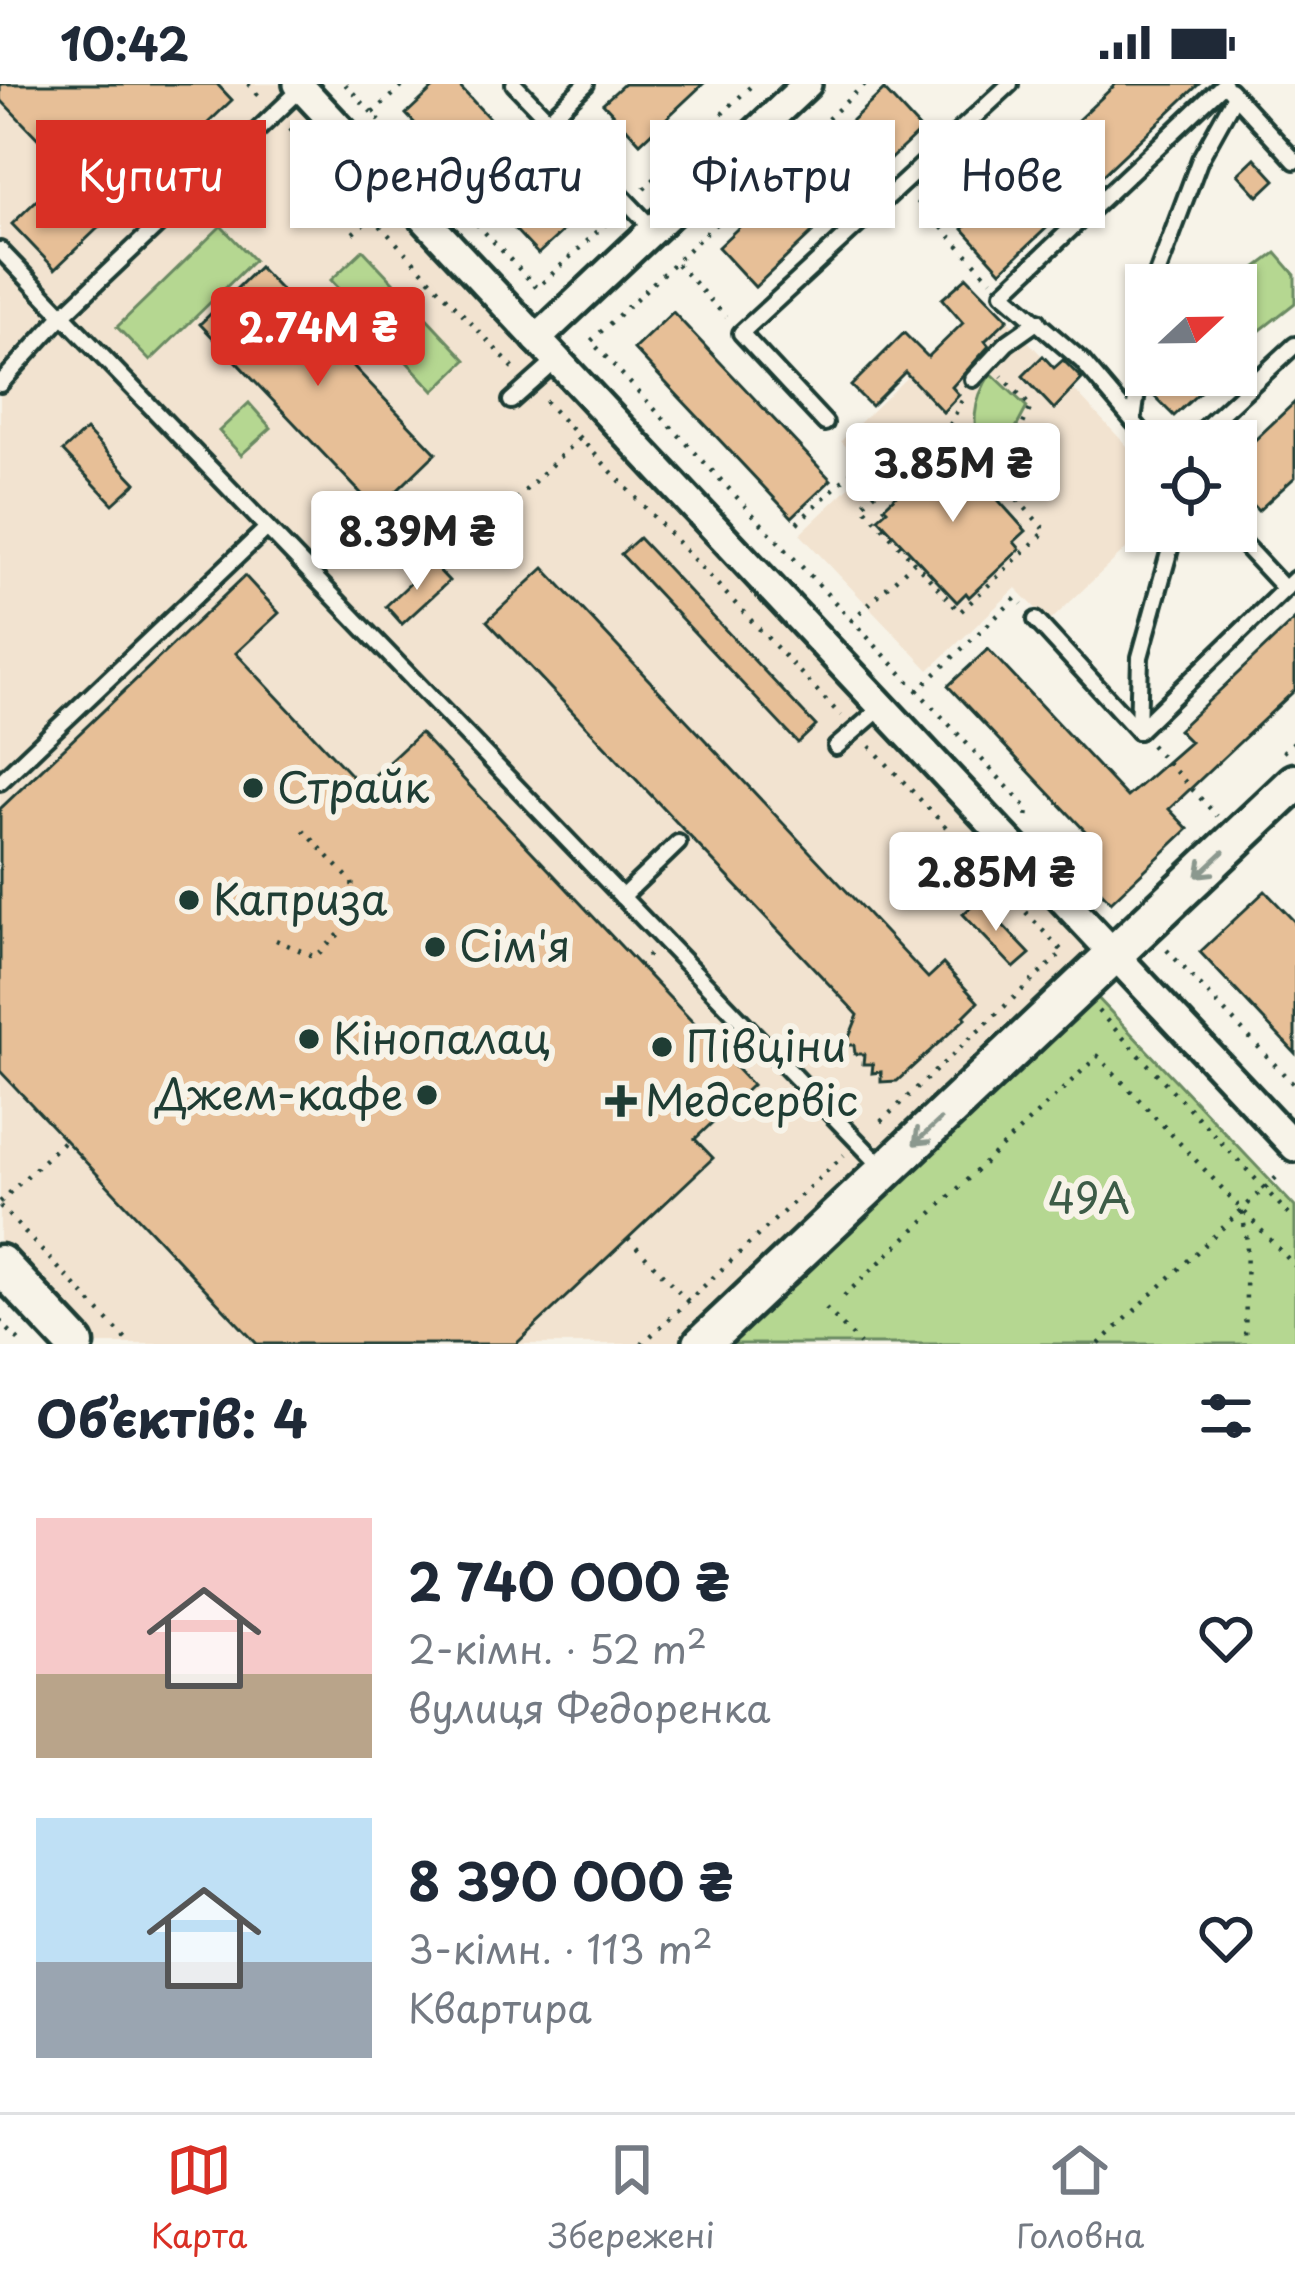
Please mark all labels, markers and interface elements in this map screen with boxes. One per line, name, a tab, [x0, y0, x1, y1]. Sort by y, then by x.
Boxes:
text: 10:42	[60, 8, 189, 76]
chip: Купити	[36, 120, 266, 228]
chip: Орендувати	[290, 120, 626, 228]
chip: Фільтри	[650, 120, 895, 228]
chip: Нове	[919, 120, 1105, 228]
north arrow	[1125, 264, 1257, 396]
map controls	[1125, 264, 1257, 552]
pin: 2.74M ₴	[207, 287, 429, 389]
text: 2.74M ₴	[238, 296, 398, 355]
button: locate	[1125, 420, 1257, 552]
pin: 3.85M ₴	[842, 423, 1064, 525]
text: 3.85M ₴	[873, 432, 1033, 491]
pin: 8.39M ₴	[306, 491, 528, 593]
text: 8.39M ₴	[338, 500, 496, 559]
place label: Страйк	[277, 754, 429, 817]
marker: Страйк	[240, 775, 266, 801]
pin: 2.85M ₴	[885, 832, 1107, 934]
text: 2.85M ₴	[916, 841, 1076, 900]
one-way arrow	[1196, 849, 1225, 877]
place label: Каприза	[213, 866, 388, 929]
marker: Каприза	[176, 887, 202, 913]
place label: Сім'я	[459, 913, 570, 976]
marker: Сім'я	[422, 934, 448, 960]
place label: Кінопалац	[333, 1005, 550, 1068]
place label: Півціни	[686, 1013, 847, 1076]
marker: Кінопалац	[296, 1026, 322, 1052]
marker: Півціни	[649, 1034, 675, 1060]
place label: Джем-кафе	[153, 1061, 403, 1124]
place label: Медсервіс	[645, 1067, 858, 1130]
marker: Джем-кафе	[414, 1082, 440, 1108]
marker: Медсервіс	[608, 1088, 634, 1114]
one-way arrow	[912, 1117, 942, 1145]
park label: 49А	[1048, 1165, 1130, 1228]
text: Об’єктів: 4	[36, 1378, 308, 1455]
icon: filters	[1193, 1383, 1259, 1449]
text: 2 740 000 ₴	[408, 1541, 730, 1618]
icon: home	[132, 1566, 276, 1710]
icon: heart	[1193, 1605, 1259, 1671]
text: 2-кімн. · 52 m²	[408, 1618, 707, 1677]
text: вулиця Федоренка	[408, 1677, 770, 1736]
text: 8 390 000 ₴	[408, 1841, 733, 1918]
icon: home	[132, 1866, 276, 2010]
icon: heart	[1193, 1905, 1259, 1971]
text: 3-кімн. · 113 m²	[408, 1918, 713, 1977]
text: Квартира	[408, 1977, 592, 2036]
tab: Карта	[151, 2137, 248, 2259]
tab: Збережені	[549, 2137, 715, 2259]
tab: Головна	[1016, 2137, 1144, 2259]

